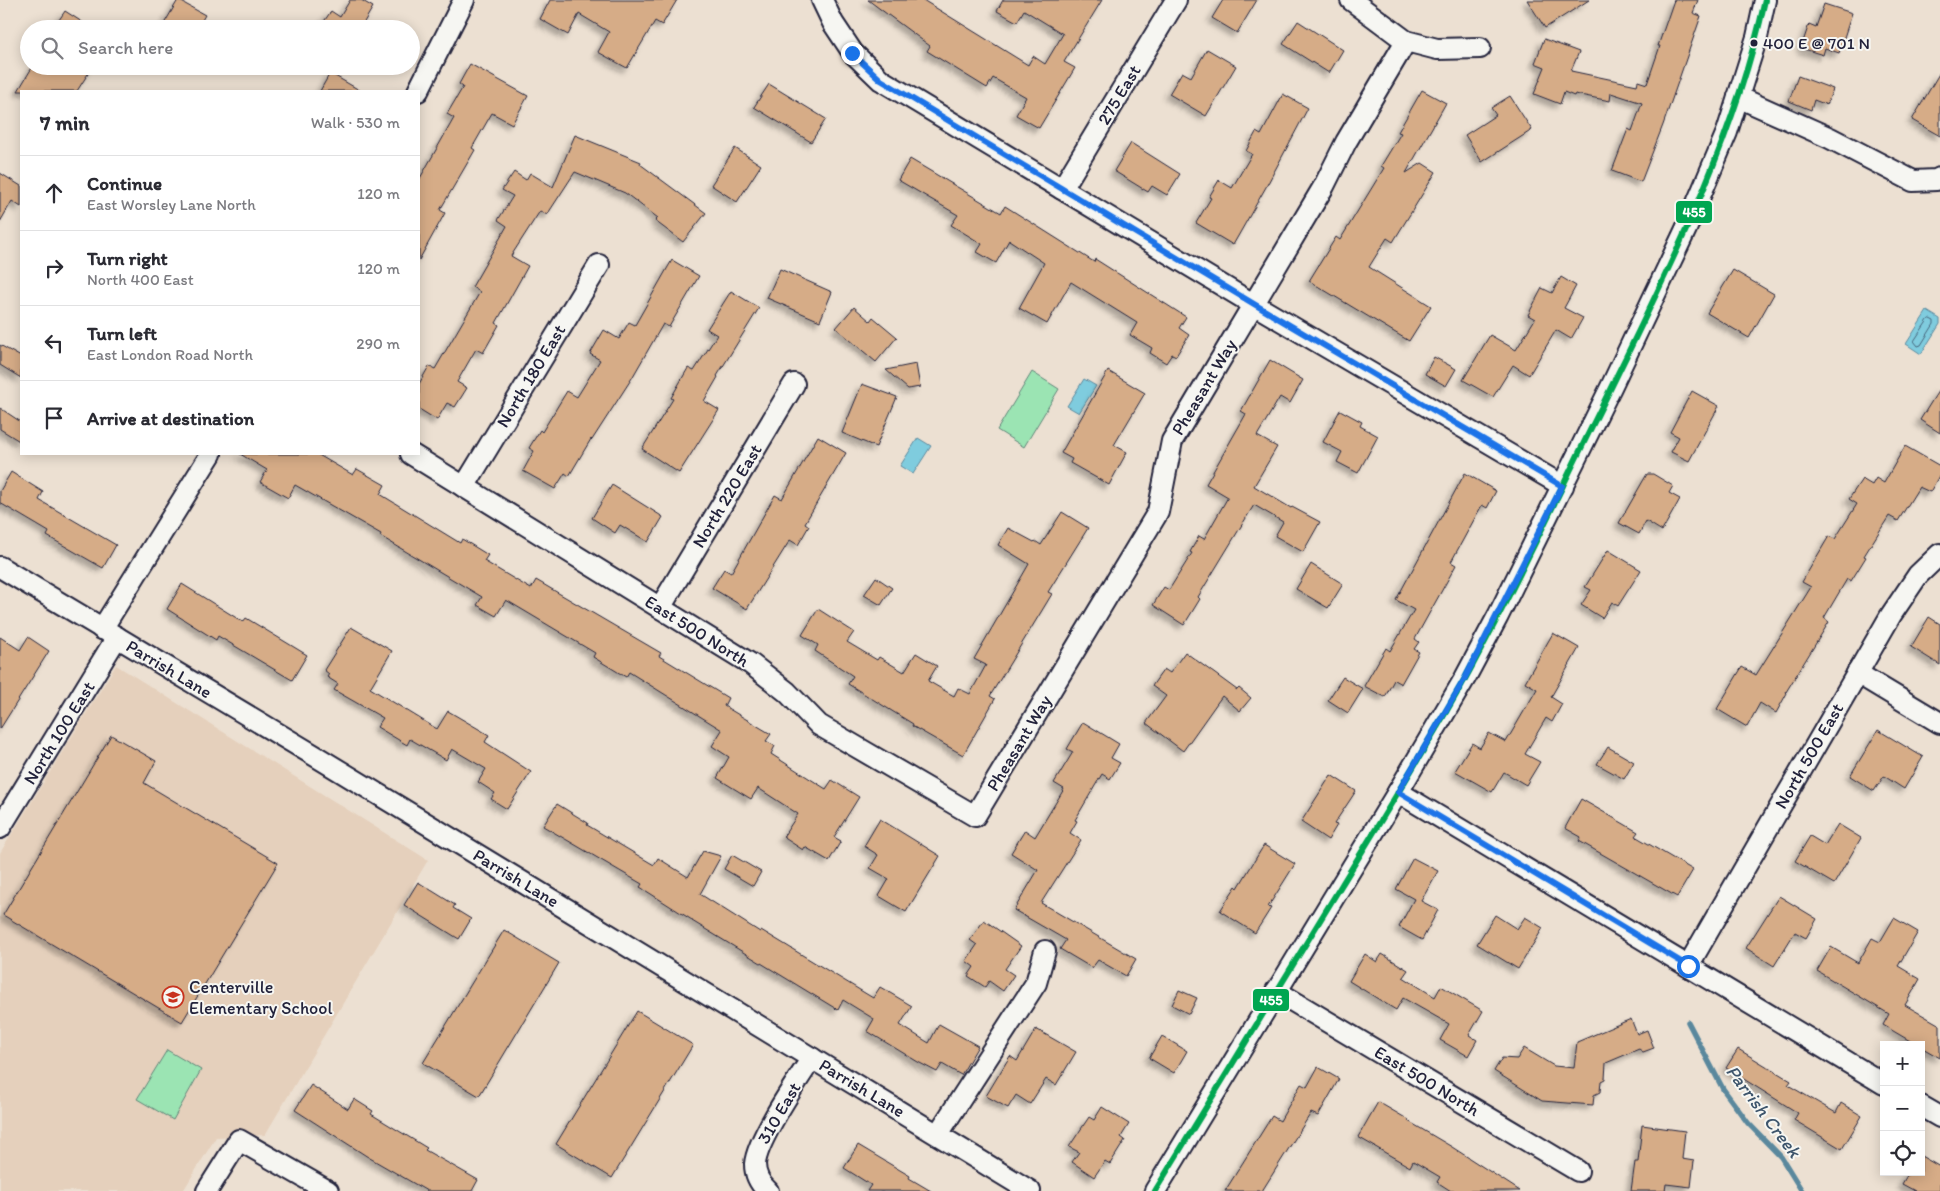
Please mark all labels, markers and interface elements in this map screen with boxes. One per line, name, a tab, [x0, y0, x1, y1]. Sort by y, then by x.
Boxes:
search box	[20, 20, 420, 75]
place label: 400 E @ 701 N	[1763, 33, 1870, 53]
icon: search	[38, 34, 66, 62]
text: Search here	[78, 36, 173, 59]
marker: 400 E @ 701 N	[1749, 38, 1759, 48]
route end	[841, 42, 864, 65]
street label: 275 East	[1093, 61, 1146, 129]
text: 7 min	[40, 110, 89, 135]
text: Walk · 530 m	[311, 113, 400, 132]
text: Continue	[87, 172, 162, 195]
icon: ahead	[40, 179, 68, 207]
text: 120 m	[357, 184, 400, 203]
text: East Worsley Lane North	[87, 195, 256, 214]
line badge: 455	[1675, 200, 1713, 224]
text: 455	[1682, 204, 1706, 221]
text: Turn right	[87, 247, 168, 270]
icon: right	[40, 254, 68, 282]
text: 120 m	[357, 259, 400, 278]
text: North 400 East	[87, 270, 194, 289]
street label: North 180 East	[492, 320, 571, 432]
text: Turn left	[87, 322, 157, 345]
icon: left	[40, 329, 68, 357]
text: 290 m	[356, 334, 400, 353]
street label: Pheasant Way	[1167, 334, 1242, 439]
text: East London Road North	[87, 345, 253, 364]
icon: arrive	[40, 404, 68, 432]
text: Arrive at destination	[87, 407, 254, 430]
street label: North 220 East	[687, 440, 767, 552]
street label: East 500 North	[641, 590, 753, 672]
street label: Parrish Lane	[122, 635, 216, 703]
street label: North 100 East	[19, 677, 100, 789]
street label: Pheasant Way	[982, 690, 1057, 795]
street label: North 500 East	[1770, 699, 1848, 813]
street label: Parrish Lane	[469, 844, 563, 912]
route start	[1677, 955, 1700, 978]
place label: Centerville Elementary School	[189, 976, 333, 1019]
school or university icon: Centerville Elementary School	[161, 985, 185, 1009]
line badge: 455	[1252, 988, 1290, 1012]
text: 455	[1259, 992, 1283, 1009]
street label: East 500 North	[1371, 1041, 1484, 1121]
map controls	[1880, 1041, 1925, 1176]
button: +	[1880, 1041, 1925, 1086]
street label: Parrish Lane	[815, 1054, 909, 1122]
water label: Parrish Creek	[1721, 1060, 1807, 1163]
street label: 310 East	[753, 1078, 805, 1148]
button: −	[1880, 1086, 1925, 1131]
button: locate	[1880, 1131, 1925, 1176]

